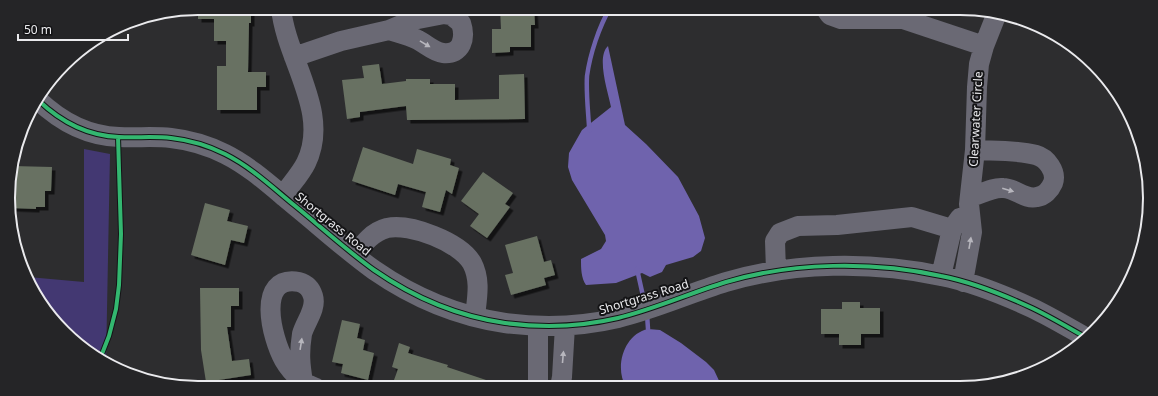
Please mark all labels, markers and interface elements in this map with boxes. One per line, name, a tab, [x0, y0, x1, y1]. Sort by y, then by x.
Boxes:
scale bar	[18, 16, 128, 42]
text: 50 m	[24, 21, 52, 38]
one-way arrow	[419, 40, 431, 47]
street label: Clearwater Circle	[965, 71, 987, 167]
one-way arrow	[1002, 187, 1014, 193]
street label: Shortgrass Road	[292, 188, 375, 259]
one-way arrow	[967, 237, 973, 249]
street label: Shortgrass Road	[597, 275, 691, 318]
one-way arrow	[298, 338, 304, 350]
one-way arrow	[560, 351, 567, 363]

